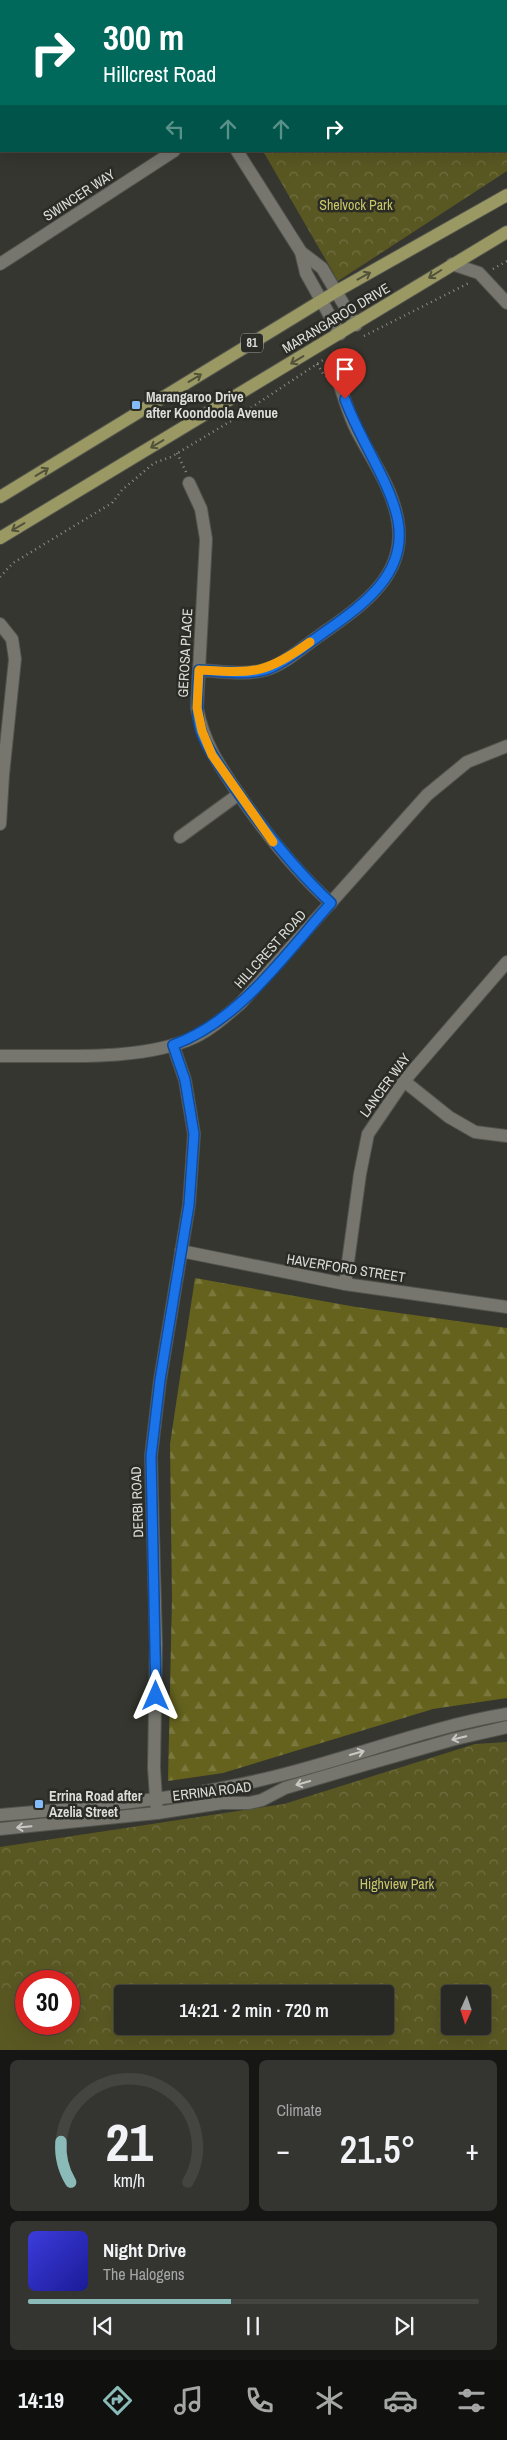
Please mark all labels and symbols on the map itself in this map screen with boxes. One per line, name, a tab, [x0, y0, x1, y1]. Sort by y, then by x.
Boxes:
street label: SWINCER WAY	[40, 165, 119, 225]
park label: Shelvock Park	[319, 196, 393, 214]
one-way arrow	[356, 270, 371, 280]
one-way arrow	[428, 270, 442, 280]
street label: MARANGAROO DRIVE	[279, 279, 393, 357]
road number: 81	[241, 333, 263, 352]
pin	[324, 348, 366, 399]
one-way arrow	[290, 356, 304, 366]
one-way arrow	[188, 372, 202, 382]
place label: Marangaroo Drive after Koondoola Avenue	[146, 388, 278, 422]
marker: Marangaroo Drive after Koondoola Avenue	[130, 399, 142, 411]
one-way arrow	[151, 439, 165, 449]
one-way arrow	[34, 466, 48, 476]
one-way arrow	[12, 523, 26, 533]
street label: GEROSA PLACE	[174, 608, 196, 698]
street label: HILLCREST ROAD	[230, 906, 310, 992]
street label: LANCER WAY	[356, 1049, 414, 1120]
street label: HAVERFORD STREET	[285, 1250, 407, 1286]
street label: DERBI ROAD	[127, 1466, 147, 1538]
position arrow	[129, 1669, 181, 1721]
one-way arrow	[452, 1734, 468, 1743]
one-way arrow	[349, 1748, 365, 1757]
street label: ERRINA ROAD	[172, 1777, 252, 1805]
one-way arrow	[296, 1778, 312, 1788]
place label: Errina Road after Azelia Street	[49, 1787, 143, 1821]
marker: Errina Road after Azelia Street	[33, 1798, 45, 1810]
one-way arrow	[16, 1822, 32, 1832]
park label: Highview Park	[360, 1875, 435, 1893]
speed limit sign: 30	[15, 1970, 80, 2035]
north arrow	[441, 1985, 491, 2035]

